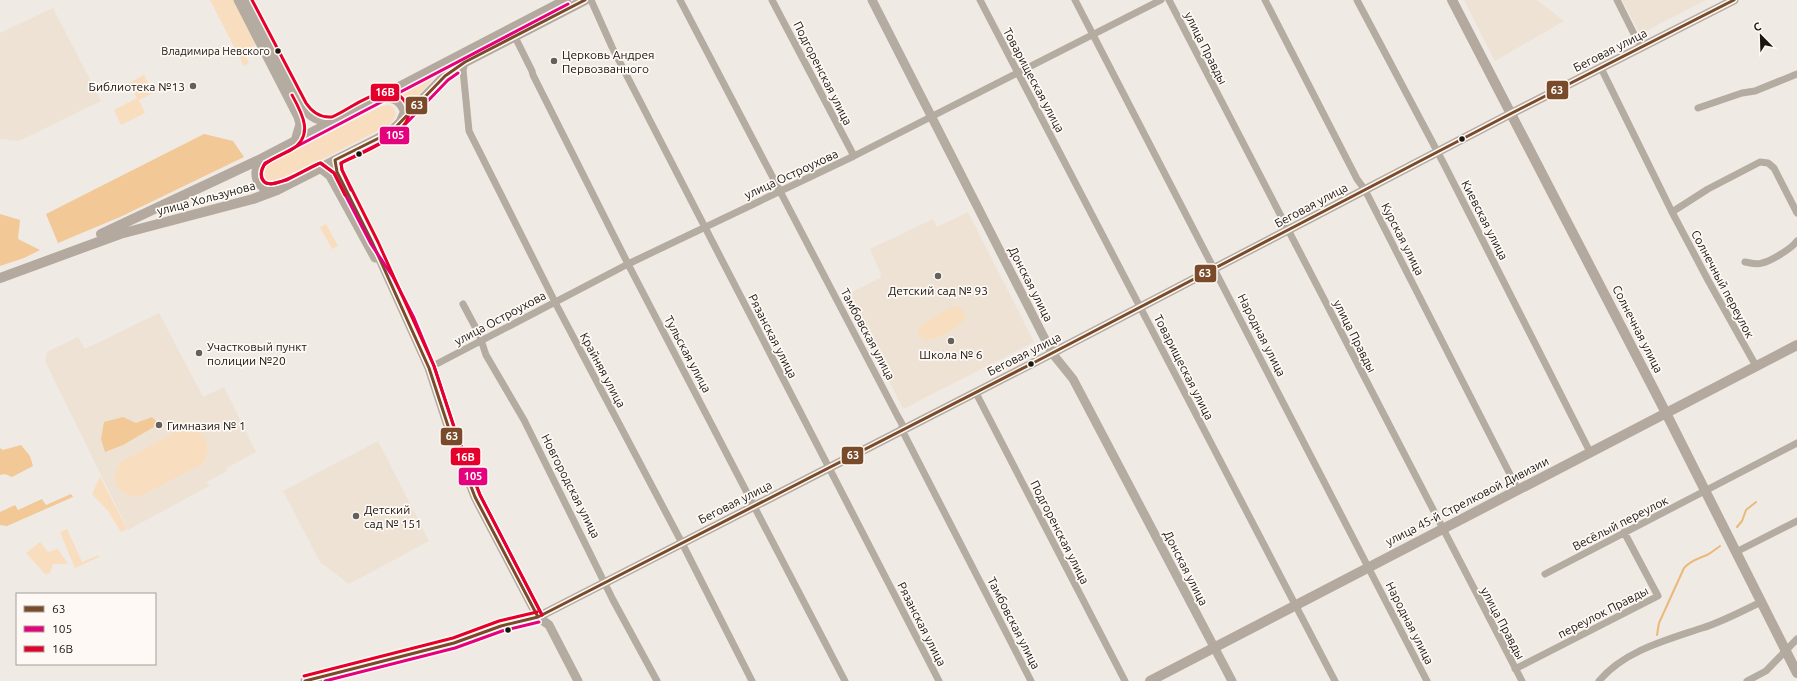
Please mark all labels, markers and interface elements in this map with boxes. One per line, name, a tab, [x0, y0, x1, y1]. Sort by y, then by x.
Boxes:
street label: улица Правды	[1182, 10, 1230, 86]
north arrow	[1741, 16, 1781, 56]
street label: Подгоренская улица	[791, 19, 855, 127]
text: С	[1752, 20, 1763, 34]
street label: Товарищеская улица	[1001, 26, 1067, 134]
street label: Беговая улица	[1571, 26, 1649, 74]
place label: Владимира Невского	[161, 45, 270, 57]
marker: Владимира Невского	[273, 46, 283, 56]
place label: Церковь Андрея Первозванного	[562, 48, 655, 75]
marker: Церковь Андрея Первозванного	[549, 56, 559, 66]
place label: Библиотека №13	[89, 80, 185, 93]
line badge: 63	[1546, 80, 1569, 100]
marker: Библиотека №13	[188, 81, 198, 91]
line badge: 16В	[370, 83, 400, 102]
text: 63	[1551, 84, 1563, 96]
text: 16В	[375, 86, 395, 98]
line badge: 63	[405, 96, 428, 115]
text: 63	[411, 99, 423, 111]
line badge: 105	[379, 126, 410, 145]
text: 105	[386, 129, 404, 141]
unlabelled marker	[1457, 134, 1467, 144]
street label: улица Остроухова	[742, 147, 840, 201]
unlabelled marker	[354, 149, 364, 159]
street label: Киевская улица	[1459, 178, 1511, 262]
street label: улица Хользунова	[155, 179, 257, 217]
street label: Беговая улица	[1272, 180, 1350, 230]
street label: Курская улица	[1379, 201, 1427, 277]
street label: Солнечный переулок	[1689, 228, 1757, 340]
street label: Донская улица	[1007, 244, 1055, 324]
line badge: 63	[1194, 264, 1217, 283]
text: 63	[1199, 267, 1211, 279]
marker: Детский сад № 93	[933, 271, 943, 281]
street label: Солнечная улица	[1610, 283, 1666, 375]
place label: Детский сад № 93	[888, 284, 988, 297]
street label: Тамбовская улица	[838, 286, 898, 382]
street label: улица Остроухова	[452, 288, 548, 348]
street label: Рязанская улица	[746, 292, 800, 380]
street label: Народная улица	[1236, 292, 1288, 378]
street label: улица Правды	[1331, 298, 1379, 374]
street label: Товарищеская улица	[1152, 312, 1216, 422]
street label: Тульская улица	[662, 313, 714, 395]
street label: Крайняя улица	[578, 330, 628, 410]
street label: Беговая улица	[985, 330, 1063, 378]
marker: Школа № 6	[946, 336, 956, 346]
place label: Участковый пункт полиции №20	[207, 340, 308, 367]
marker: Участковый пункт полиции №20	[194, 348, 204, 358]
place label: Школа № 6	[919, 348, 983, 361]
unlabelled marker	[1026, 359, 1036, 369]
place label: Гимназия № 1	[167, 419, 246, 432]
marker: Гимназия № 1	[154, 420, 164, 430]
line badge: 63	[440, 427, 463, 446]
text: 63	[446, 430, 458, 442]
street label: Новгородская улица	[539, 432, 603, 540]
line badge: 63	[841, 446, 864, 465]
line badge: 16В	[450, 447, 481, 466]
text: 63	[847, 449, 859, 461]
text: 16В	[455, 451, 475, 463]
street label: улица 45-й Стрелковой Дивизии	[1383, 454, 1551, 548]
line badge: 105	[458, 467, 488, 486]
text: 105	[464, 470, 482, 482]
street label: Беговая улица	[696, 478, 774, 526]
street label: Подгоренская улица	[1028, 478, 1092, 586]
street label: Весёлый переулок	[1570, 493, 1670, 553]
place label: Детский сад № 151	[364, 503, 422, 530]
marker: Детский сад № 151	[351, 511, 361, 521]
street label: Донская улица	[1162, 528, 1210, 608]
street label: Тамбовская улица	[985, 575, 1043, 671]
street label: Рязанская улица	[895, 580, 949, 668]
street label: Народная улица	[1384, 580, 1436, 666]
street label: переулок Правды	[1556, 584, 1650, 640]
street label: улица Правды	[1479, 585, 1527, 661]
legend	[16, 593, 156, 665]
text: 63	[52, 602, 66, 615]
text: 105	[52, 622, 72, 635]
unlabelled marker	[503, 625, 513, 635]
text: 16В	[52, 642, 73, 655]

